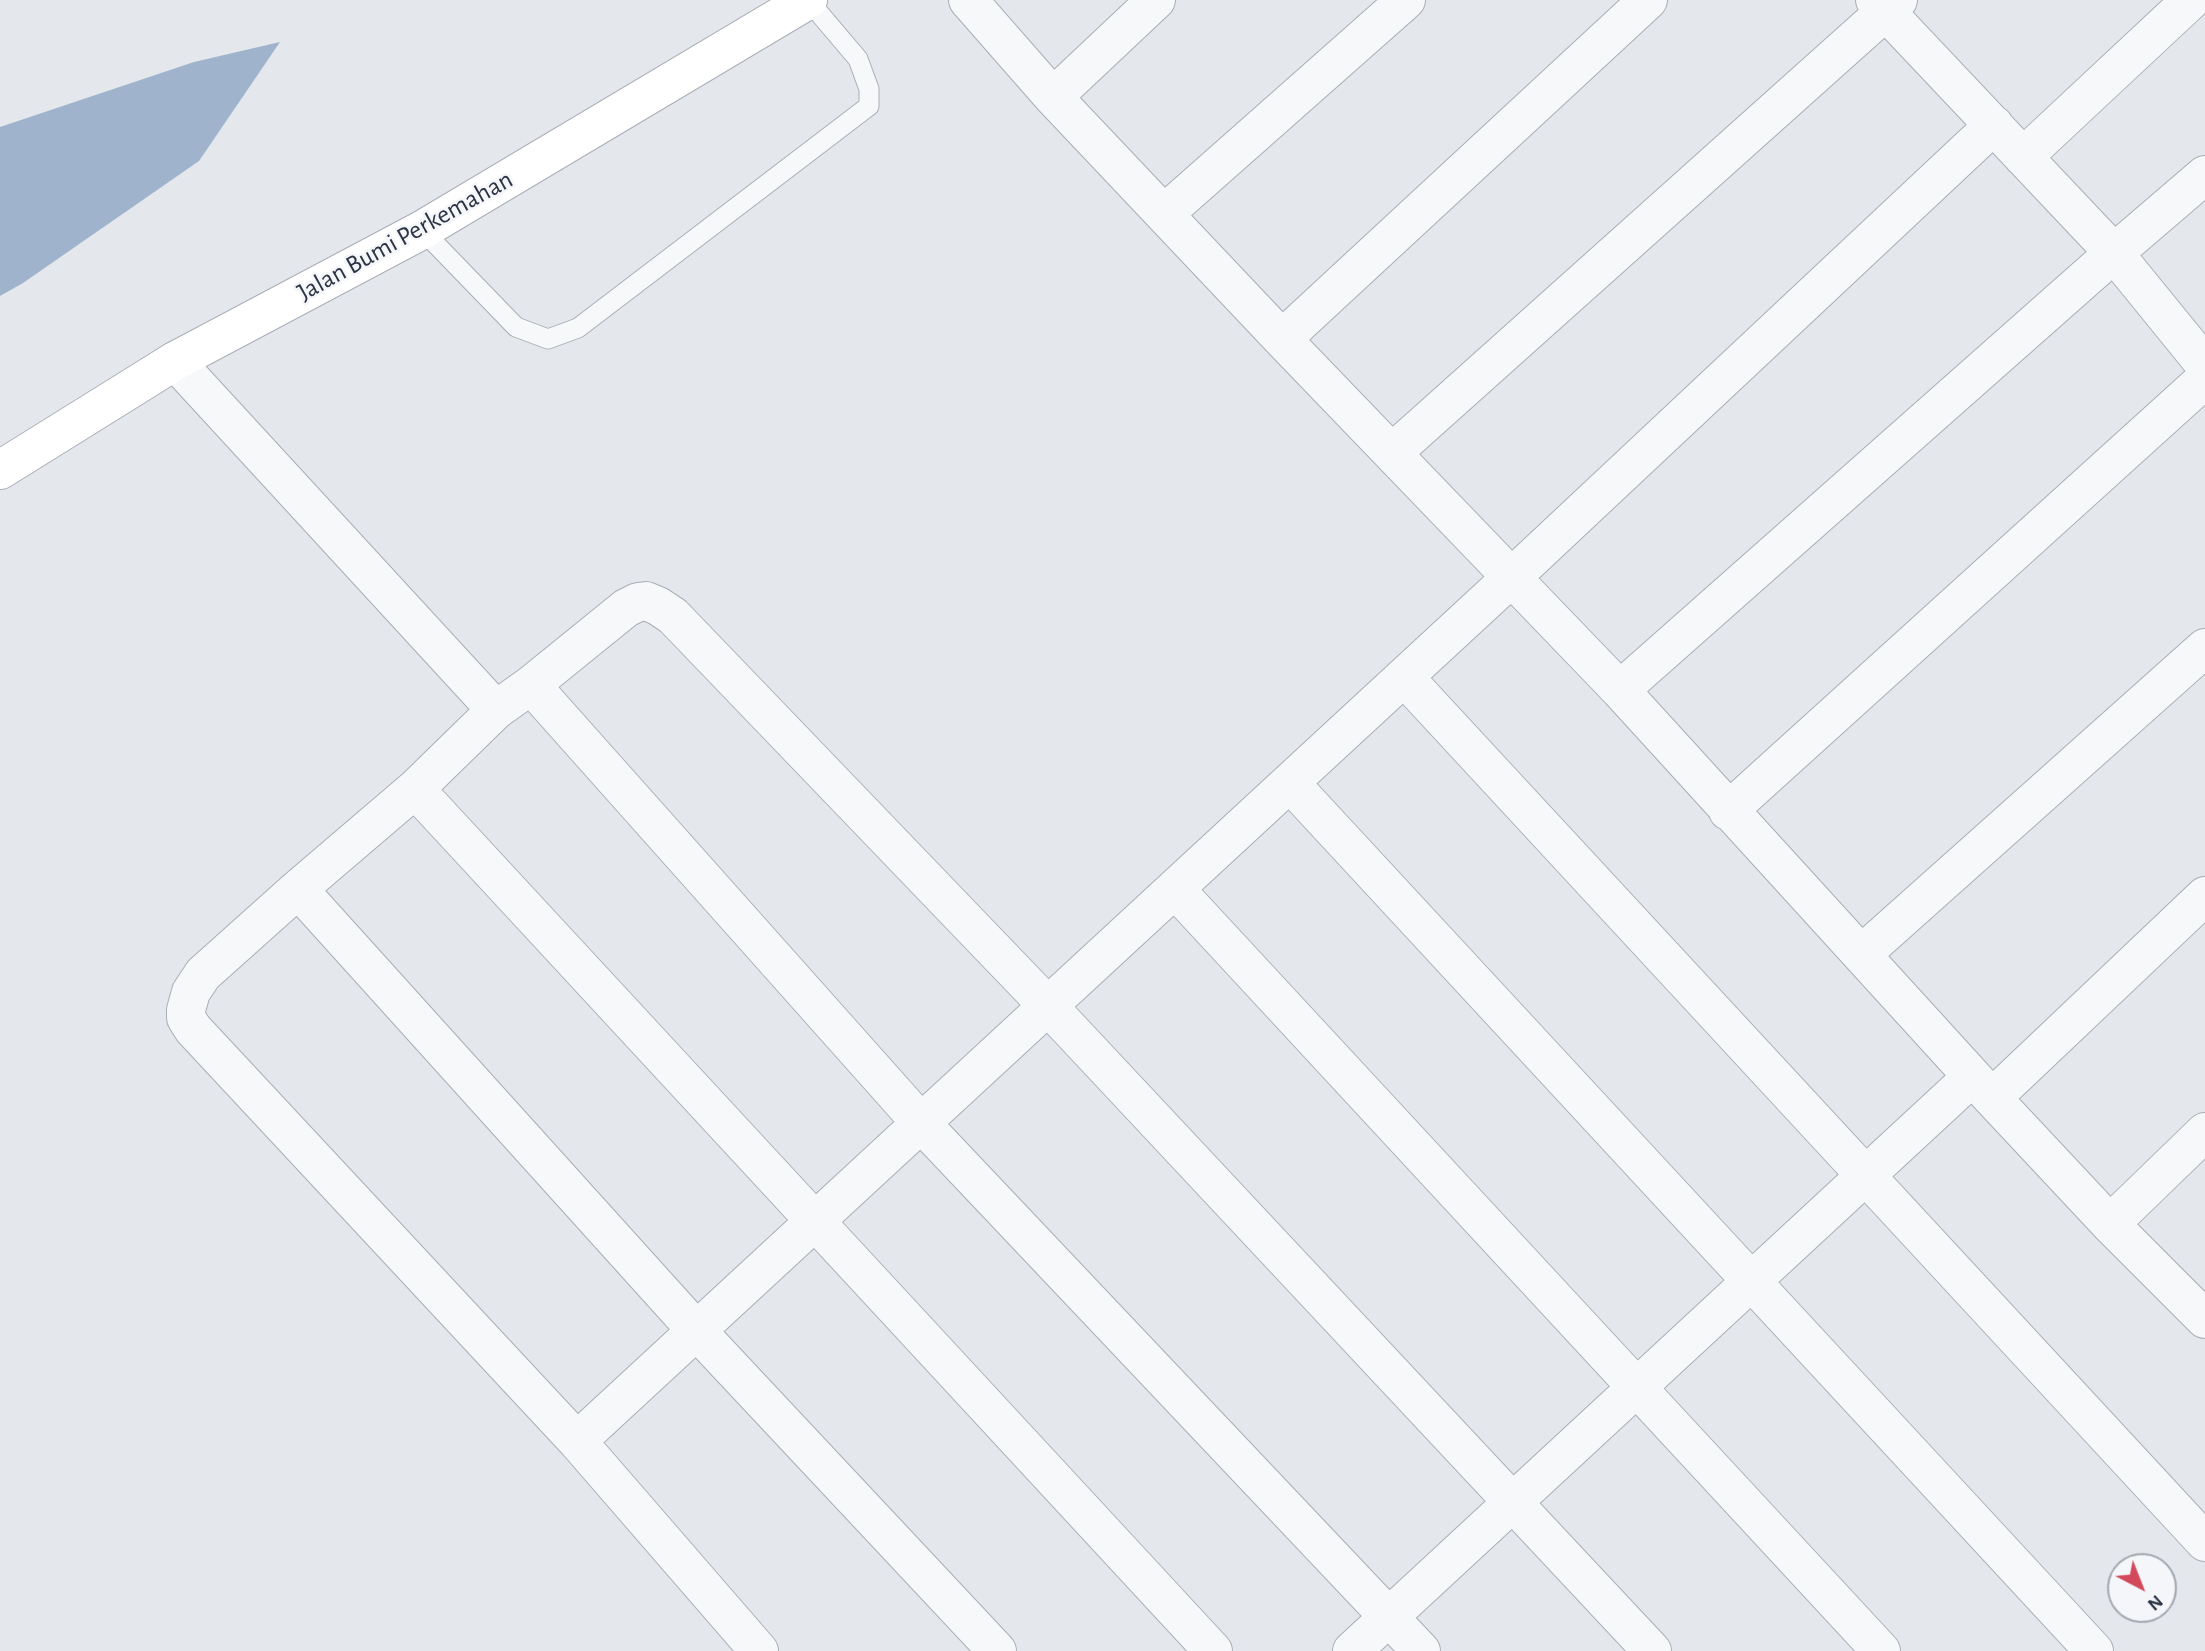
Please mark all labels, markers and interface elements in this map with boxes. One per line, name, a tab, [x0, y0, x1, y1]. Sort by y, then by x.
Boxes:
street label: Jalan Bumi Perkemahan	[292, 164, 518, 308]
north arrow	[2107, 1553, 2177, 1623]
text: N	[2144, 1591, 2166, 1614]

